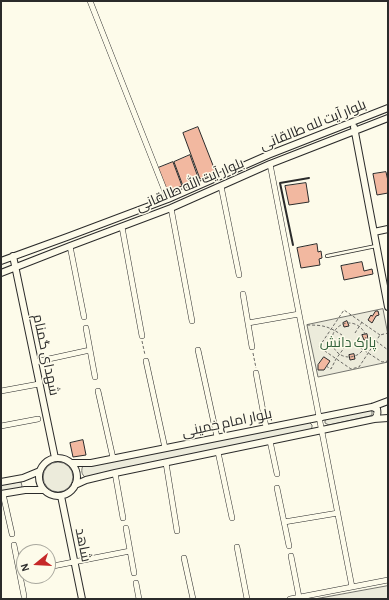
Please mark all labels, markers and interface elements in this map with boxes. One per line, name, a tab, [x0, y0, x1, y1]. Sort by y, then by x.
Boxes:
street label: بلوار آیت لله طالقانی	[257, 96, 369, 154]
street label: بلوار آیت الله طالقانی	[134, 155, 246, 215]
street label: شهدای گمنام	[29, 313, 63, 397]
park label: پارک دانش	[320, 335, 376, 351]
street label: بلوار امام خمینی	[180, 405, 274, 441]
street label: شاهد	[71, 527, 95, 563]
north arrow	[16, 544, 56, 584]
text: N	[19, 562, 31, 573]

